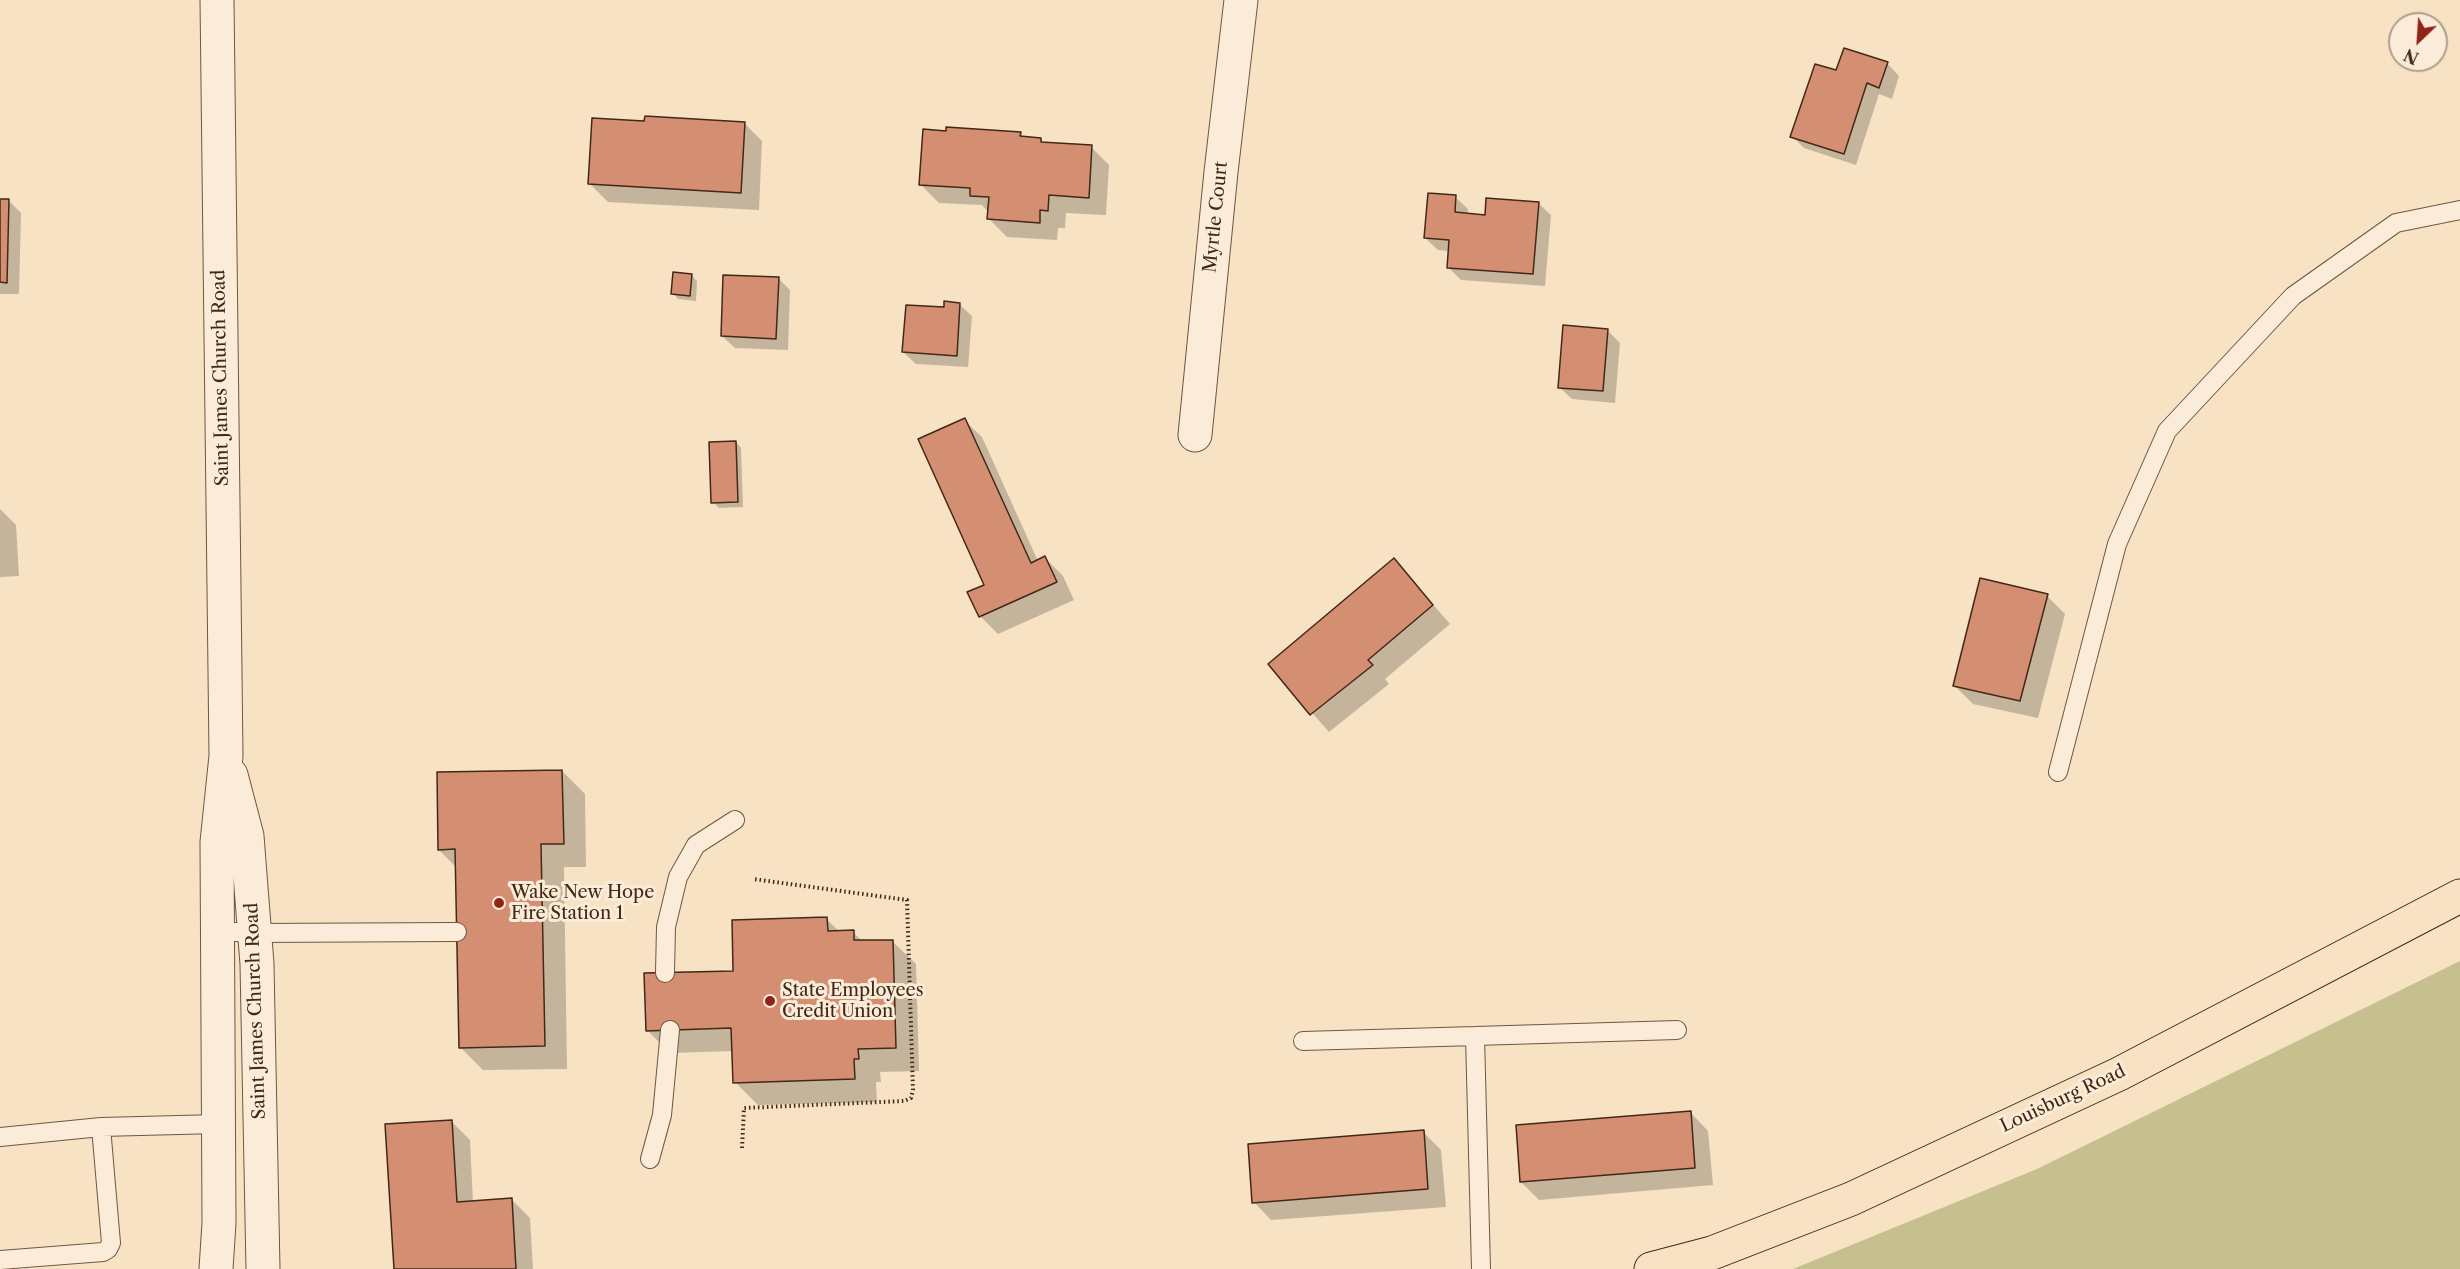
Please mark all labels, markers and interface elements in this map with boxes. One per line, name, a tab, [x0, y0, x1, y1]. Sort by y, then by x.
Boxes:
north arrow	[2388, 12, 2448, 72]
text: N	[2401, 44, 2422, 69]
street label: Myrtle Court	[1199, 160, 1233, 274]
street label: Saint James Church Road	[208, 269, 234, 487]
place label: Wake New Hope Fire Station 1	[511, 882, 654, 924]
marker: Wake New Hope Fire Station 1	[492, 896, 506, 910]
street label: Saint James Church Road	[241, 902, 271, 1120]
place label: State Employees Credit Union	[782, 980, 924, 1022]
marker: State Employees Credit Union	[763, 994, 777, 1008]
street label: Louisburg Road	[1997, 1061, 2129, 1137]

